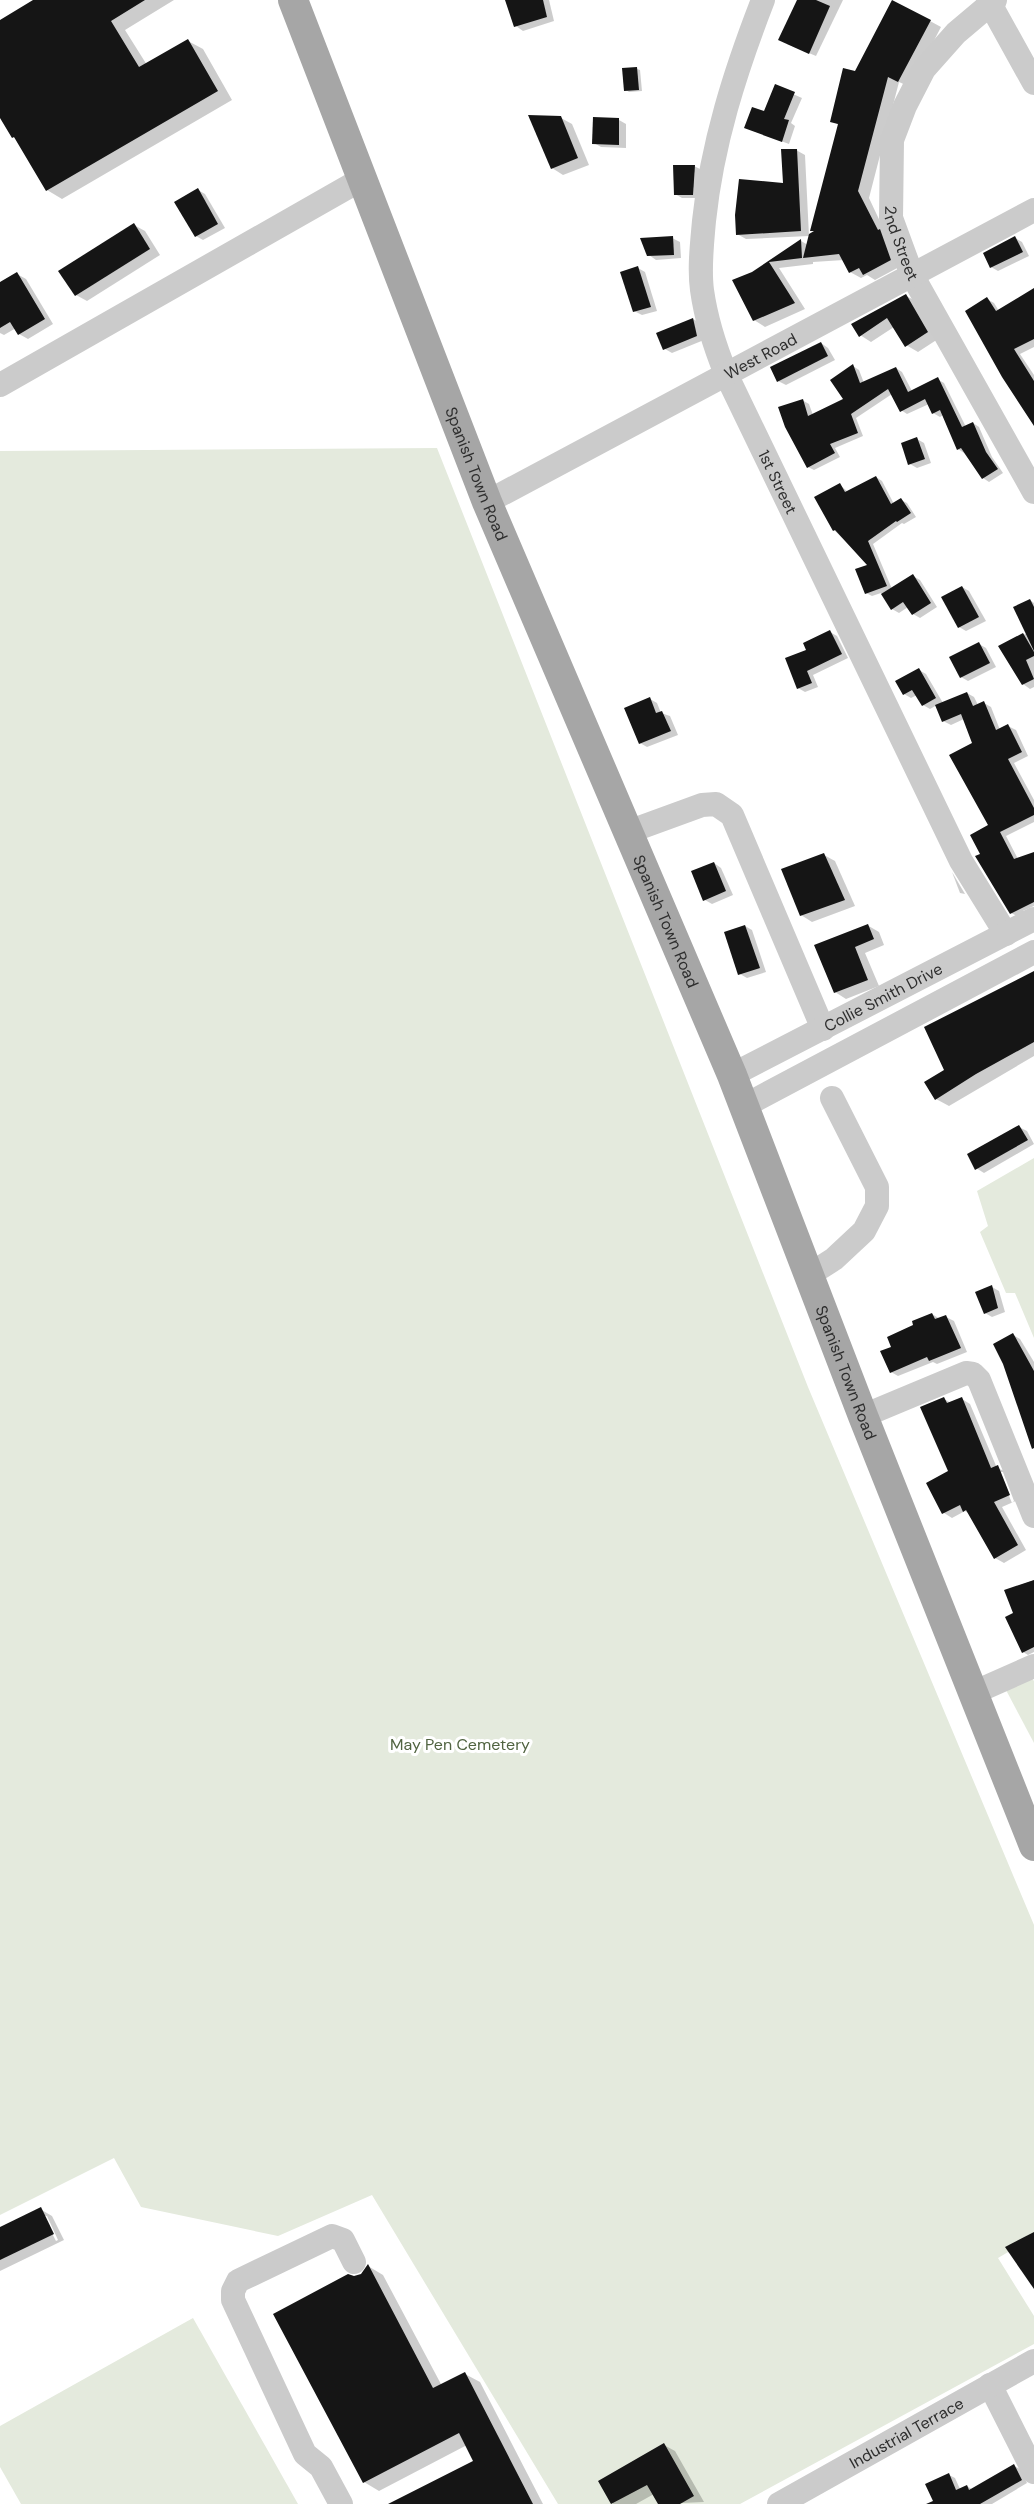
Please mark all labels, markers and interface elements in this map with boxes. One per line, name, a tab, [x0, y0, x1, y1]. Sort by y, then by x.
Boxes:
street label: 2nd Street	[880, 206, 924, 285]
street label: West Road	[721, 328, 800, 384]
street label: Spanish Town Road	[441, 404, 513, 544]
street label: 1st Street	[754, 446, 802, 517]
street label: Spanish Town Road	[629, 852, 704, 991]
street label: Collie Smith Drive	[820, 958, 946, 1036]
street label: Spanish Town Road	[811, 1302, 882, 1443]
park label: May Pen Cemetery	[390, 1734, 530, 1755]
street label: Industrial Terrace	[845, 2392, 967, 2473]

